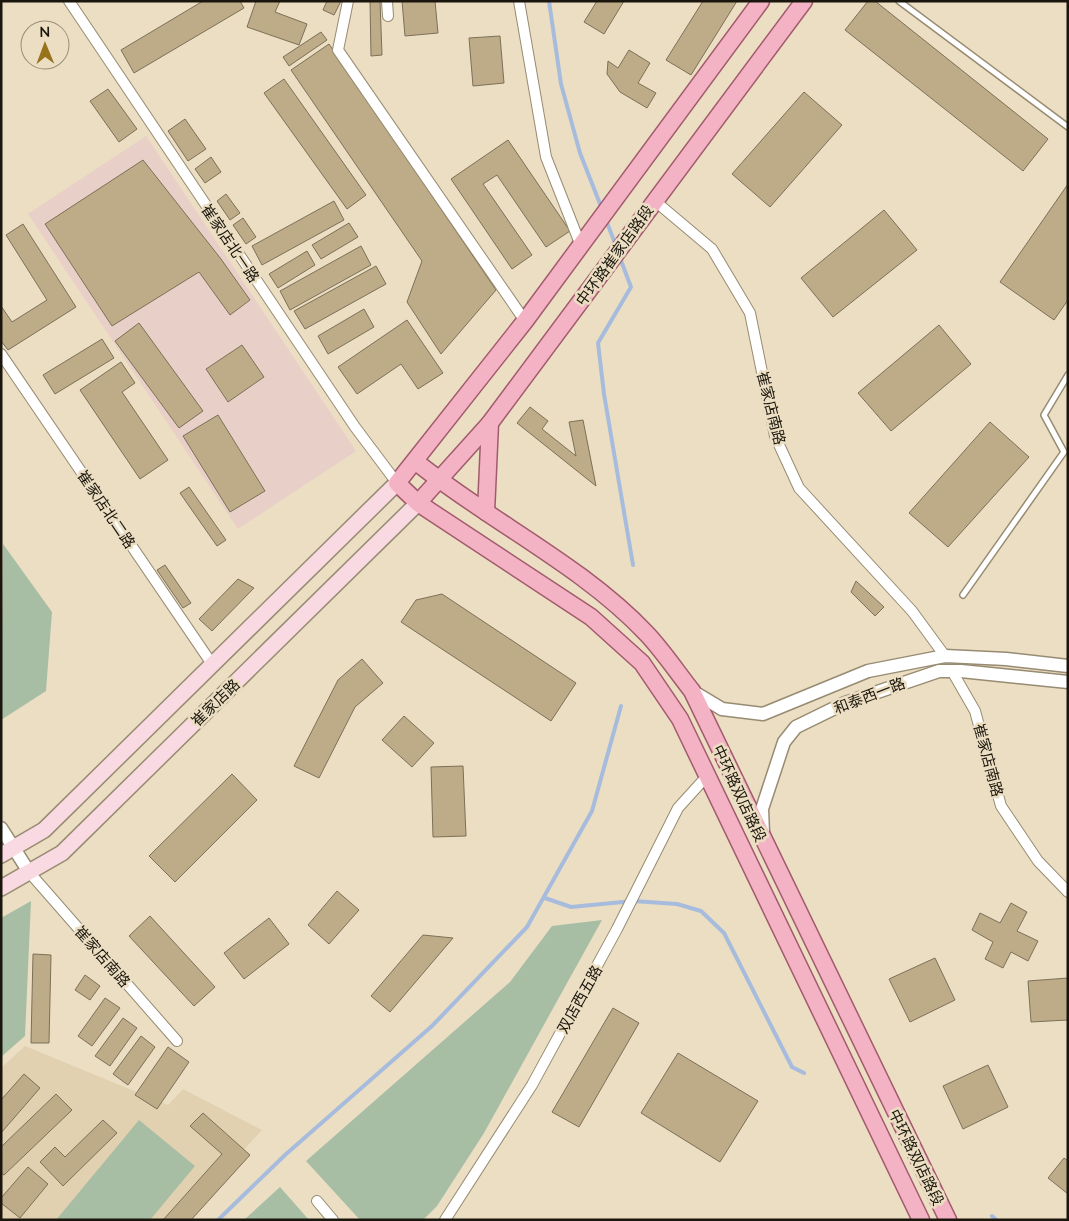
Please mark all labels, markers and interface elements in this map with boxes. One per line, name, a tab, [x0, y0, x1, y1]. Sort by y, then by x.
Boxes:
north arrow	[20, 20, 70, 70]
text: N	[39, 23, 50, 40]
street label: 崔家店北一路	[198, 201, 264, 285]
street label: 中环路崔家店路段	[571, 201, 657, 309]
street label: 崔家店南路	[754, 369, 790, 447]
street label: 崔家店北二路	[74, 467, 140, 551]
street label: 和泰西一路	[831, 673, 907, 717]
street label: 崔家店路	[187, 675, 243, 729]
street label: 崔家店南路	[971, 721, 1007, 799]
street label: 中环路双店路段	[710, 742, 770, 844]
street label: 崔家店南路	[72, 922, 134, 990]
street label: 双店西五路	[553, 962, 605, 1036]
street label: 中环路双店路段	[886, 1106, 948, 1208]

